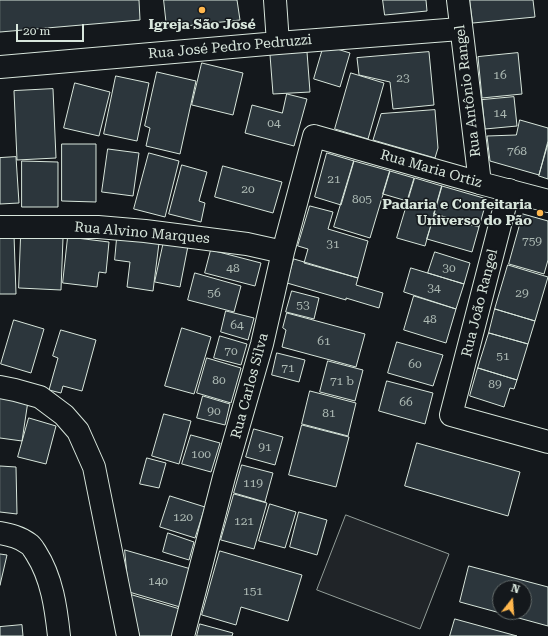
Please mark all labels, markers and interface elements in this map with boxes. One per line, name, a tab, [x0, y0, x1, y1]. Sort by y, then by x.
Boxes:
marker: Igreja São José	[197, 5, 207, 15]
scale bar	[18, 16, 86, 42]
place label: Igreja São José	[148, 17, 256, 33]
text: 20 m	[23, 24, 50, 38]
street label: Rua Antônio Rangel	[452, 24, 484, 158]
street label: Rua José Pedro Pedruzzi	[147, 31, 313, 63]
house number: 16	[493, 68, 507, 82]
house number: 23	[396, 71, 410, 85]
house number: 14	[493, 106, 507, 120]
house number: 04	[267, 116, 281, 130]
house number: 768	[507, 144, 527, 158]
street label: Rua Maria Ortiz	[378, 146, 484, 192]
house number: 21	[327, 172, 341, 186]
house number: 20	[241, 182, 255, 196]
house number: 805	[352, 192, 372, 206]
place label: Padaria e Confeitaria Universo do Pão	[382, 197, 532, 230]
marker: Padaria e Confeitaria Universo do Pão	[535, 208, 545, 218]
street label: Rua Alvino Marques	[74, 219, 210, 247]
house number: 759	[522, 234, 542, 248]
house number: 31	[326, 237, 340, 251]
street label: Rua João Rangel	[458, 247, 502, 359]
house number: 48	[226, 261, 240, 275]
house number: 30	[442, 261, 456, 275]
house number: 34	[427, 281, 441, 295]
house number: 56	[207, 286, 221, 300]
house number: 29	[515, 286, 529, 300]
house number: 53	[296, 298, 310, 312]
house number: 48	[423, 312, 437, 326]
house number: 64	[230, 318, 244, 332]
street label: Rua Carlos Silva	[228, 331, 272, 441]
house number: 61	[317, 334, 331, 348]
house number: 70	[224, 344, 238, 358]
house number: 51	[496, 349, 510, 363]
house number: 60	[408, 357, 422, 371]
house number: 71	[281, 361, 295, 375]
house number: 80	[212, 373, 226, 387]
house number: 71 b	[330, 374, 354, 388]
house number: 89	[488, 377, 502, 391]
house number: 66	[399, 395, 413, 409]
house number: 90	[207, 404, 221, 418]
house number: 81	[322, 406, 336, 420]
house number: 91	[258, 440, 272, 454]
house number: 100	[191, 447, 211, 461]
house number: 119	[243, 476, 263, 490]
house number: 120	[173, 510, 193, 524]
house number: 121	[234, 514, 254, 528]
house number: 140	[148, 574, 168, 588]
north arrow	[492, 580, 532, 620]
text: N	[509, 582, 521, 596]
house number: 151	[243, 584, 263, 598]

